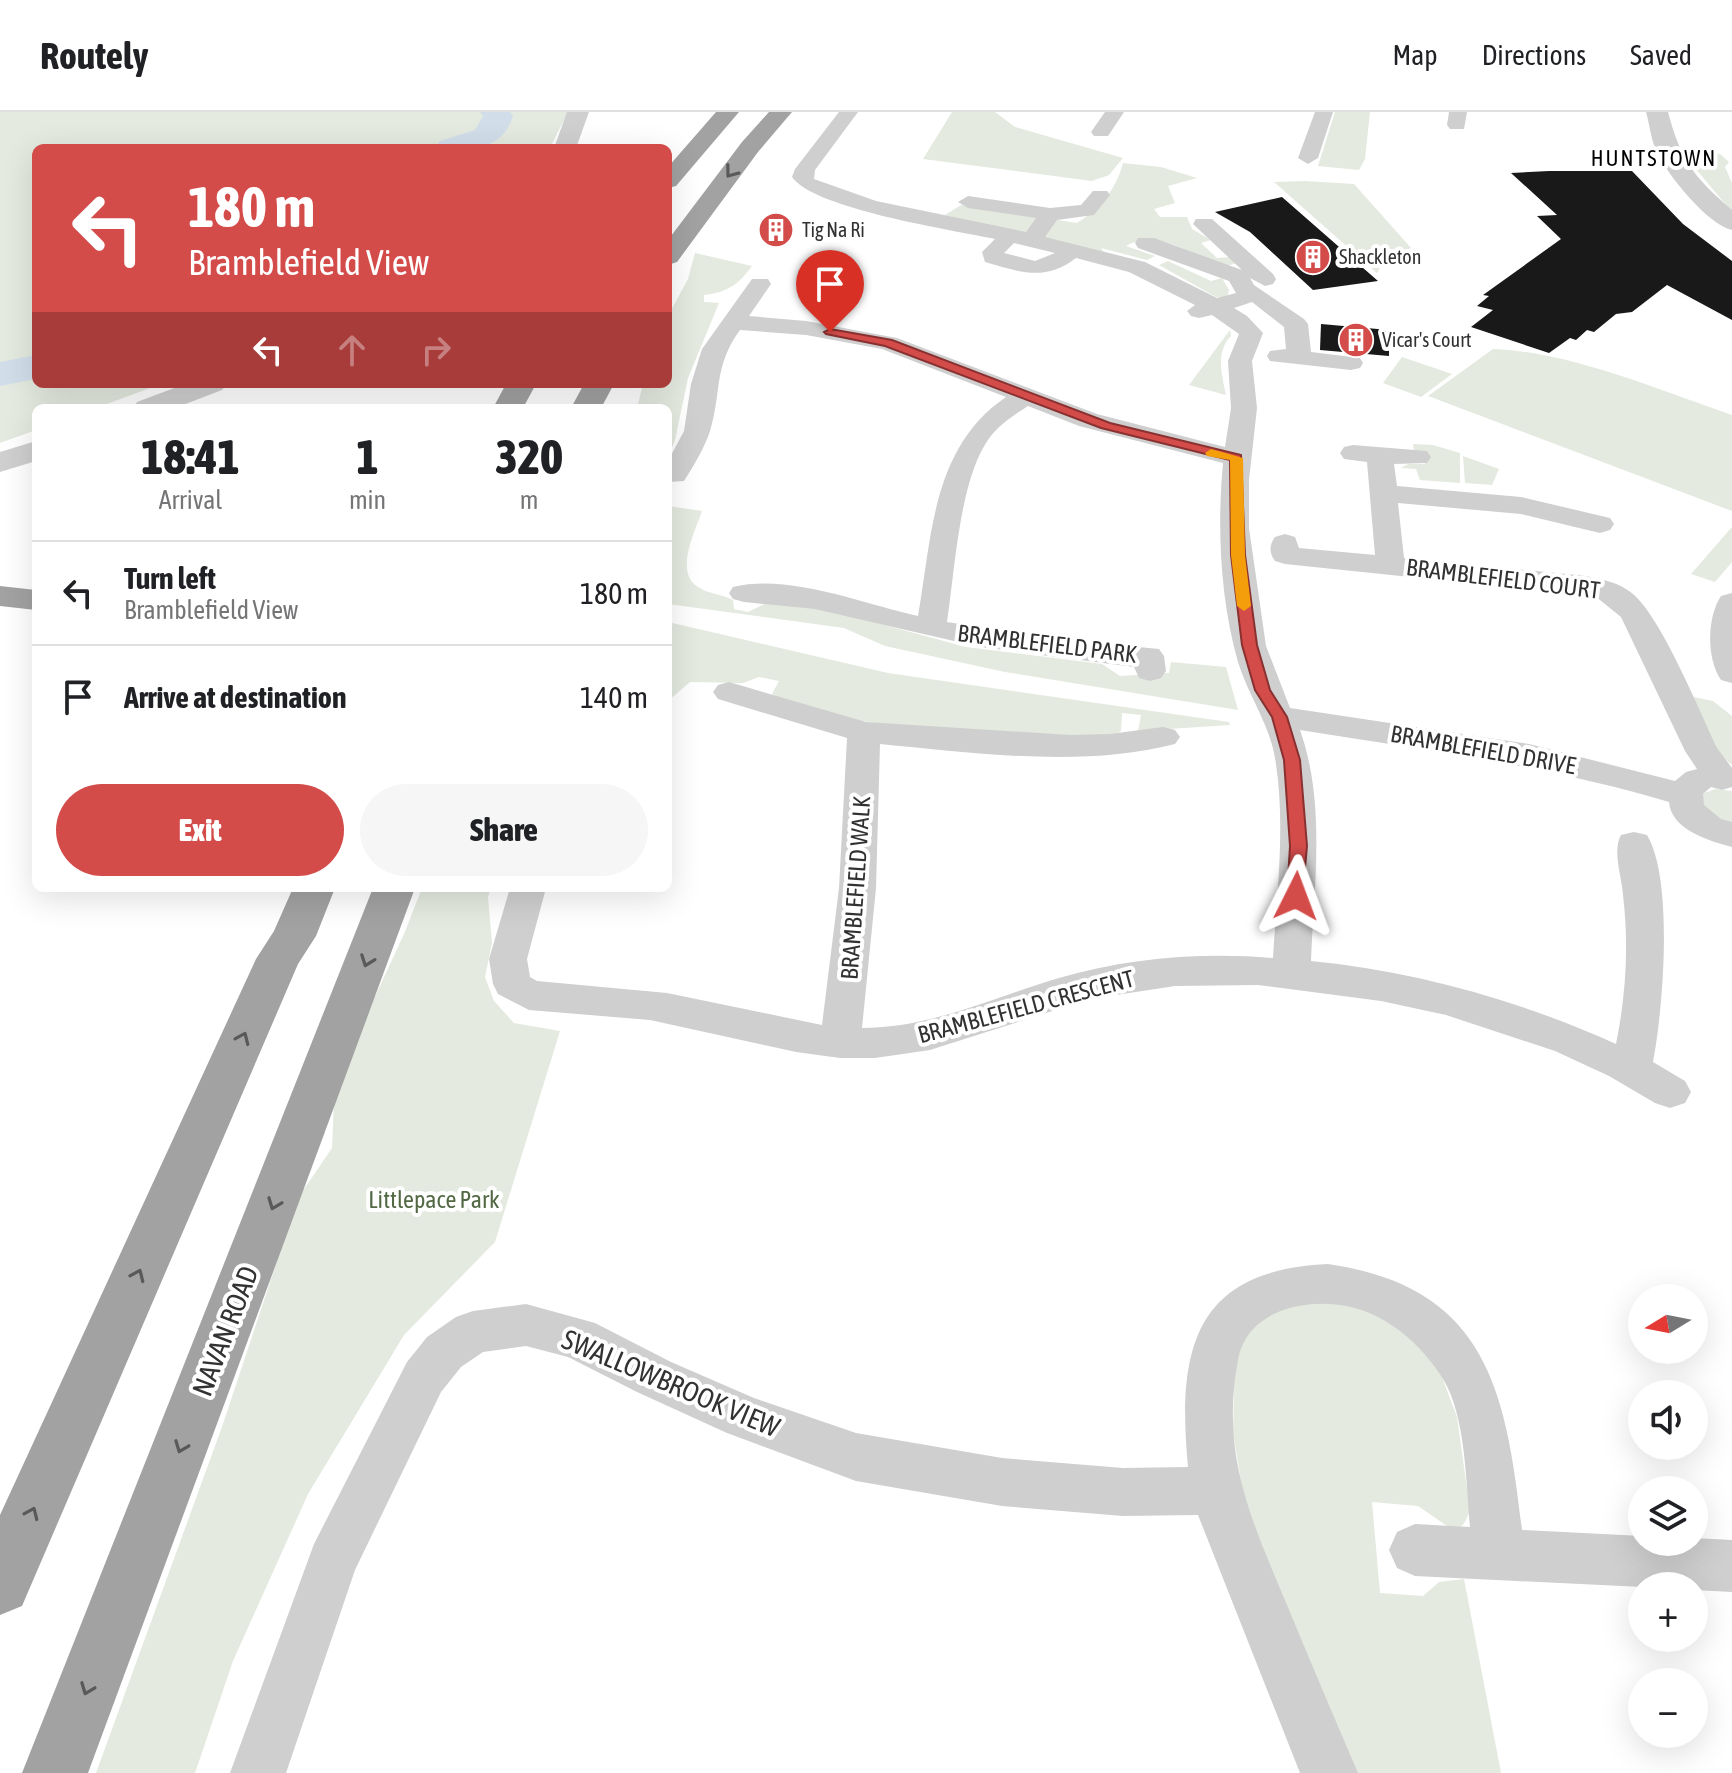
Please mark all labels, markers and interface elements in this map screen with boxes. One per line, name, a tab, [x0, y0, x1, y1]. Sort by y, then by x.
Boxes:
text: Routely	[40, 34, 148, 77]
text: Map	[1393, 39, 1438, 71]
text: Directions	[1482, 39, 1586, 71]
text: Saved	[1630, 39, 1692, 71]
district label: HUNTSTOWN	[1591, 145, 1717, 171]
one-way arrow	[727, 163, 741, 178]
text: 180 m	[188, 175, 315, 239]
icon: left	[56, 176, 160, 280]
building icon: Tig Na Ri	[757, 211, 795, 249]
place label: Tig Na Ri	[802, 218, 865, 241]
building icon: Shackleton	[1294, 238, 1332, 276]
text: Bramblefield View	[188, 241, 429, 283]
place label: Shackleton	[1339, 245, 1421, 268]
pin	[796, 250, 864, 332]
icon: arrive	[808, 262, 852, 306]
building icon: Vicar's Court	[1337, 321, 1375, 359]
icon: left	[246, 328, 290, 372]
icon: ahead	[330, 328, 374, 372]
icon: right	[414, 328, 458, 372]
place label: Vicar's Court	[1382, 328, 1472, 351]
text: 18:41	[141, 429, 240, 484]
text: 1	[356, 429, 379, 484]
text: 320	[495, 429, 563, 484]
text: Arrival	[159, 485, 222, 515]
text: min	[349, 485, 386, 515]
text: m	[520, 485, 538, 515]
street label: BRAMBLEFIELD COURT	[1405, 553, 1602, 604]
text: Turn left	[124, 561, 216, 595]
icon: left	[56, 571, 100, 615]
text: 180 m	[580, 576, 648, 610]
text: Bramblefield View	[124, 595, 298, 625]
street label: BRAMBLEFIELD PARK	[956, 619, 1138, 668]
icon: arrive	[56, 675, 100, 719]
text: Arrive at destination	[124, 680, 346, 714]
text: 140 m	[580, 680, 648, 714]
street label: BRAMBLEFIELD DRIVE	[1388, 720, 1578, 779]
button: Exit	[56, 784, 344, 876]
button: Share	[360, 784, 648, 876]
street label: BRAMBLEFIELD WALK	[836, 795, 875, 981]
position arrow	[1254, 854, 1338, 938]
one-way arrow	[360, 953, 377, 967]
street label: BRAMBLEFIELD CRESCENT	[915, 965, 1137, 1048]
one-way arrow	[234, 1031, 250, 1046]
park label: Littlepace Park	[368, 1186, 500, 1213]
one-way arrow	[267, 1196, 284, 1210]
street label: NAVAN ROAD	[186, 1262, 264, 1400]
one-way arrow	[128, 1269, 144, 1283]
north arrow	[1628, 1284, 1708, 1364]
map controls	[1628, 1284, 1708, 1748]
street label: SWALLOWBROOK VIEW	[557, 1323, 785, 1444]
button: sound	[1628, 1380, 1708, 1460]
one-way arrow	[174, 1439, 191, 1453]
button: layers	[1628, 1476, 1708, 1556]
one-way arrow	[22, 1506, 38, 1521]
button: +	[1628, 1572, 1708, 1652]
button: −	[1628, 1668, 1708, 1748]
one-way arrow	[80, 1681, 97, 1695]

